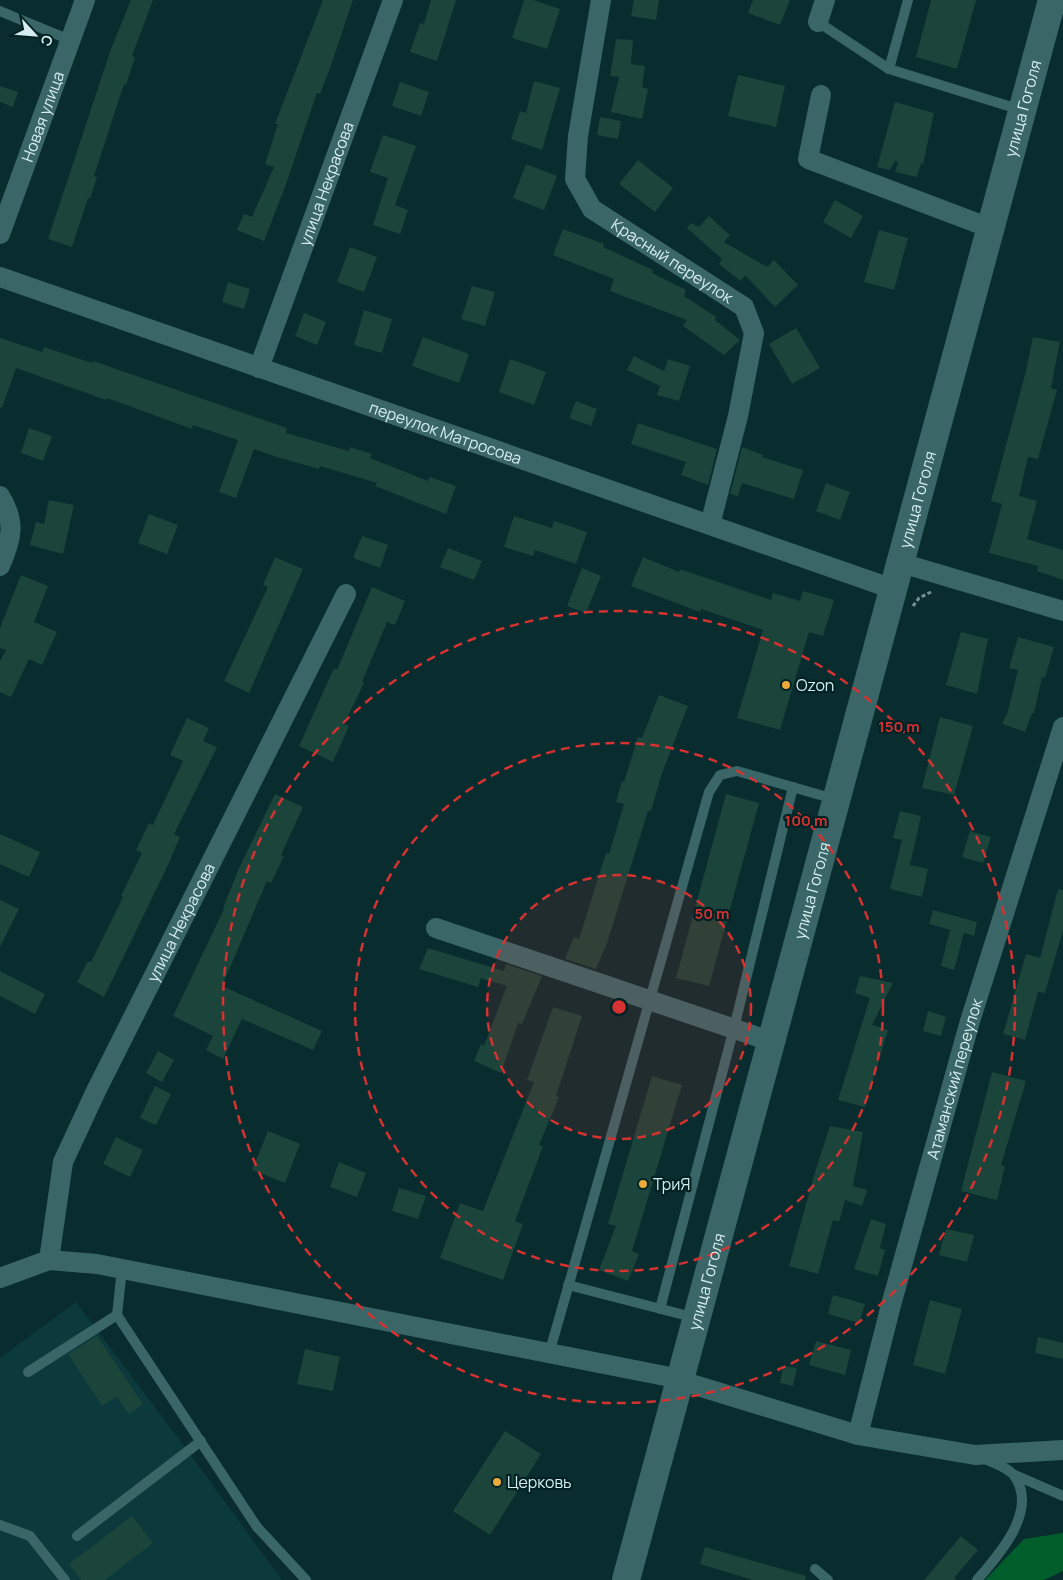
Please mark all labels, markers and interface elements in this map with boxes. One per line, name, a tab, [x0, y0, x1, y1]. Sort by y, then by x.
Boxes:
north arrow	[10, 10, 60, 60]
text: С	[36, 32, 58, 50]
street label: улица Гоголя	[999, 57, 1046, 160]
street label: Новая улица	[16, 68, 69, 165]
street label: улица Некрасова	[293, 119, 359, 249]
street label: Красный переулок	[607, 213, 738, 309]
street label: переулок Матросова	[366, 396, 525, 469]
street label: улица Гоголя	[894, 448, 941, 551]
place label: Ozon	[796, 674, 834, 696]
marker: Ozon	[780, 679, 792, 691]
text: 150 m	[878, 716, 920, 737]
text: 100 m	[785, 810, 827, 831]
street label: улица Гоголя	[788, 840, 835, 942]
street label: улица Некрасова	[142, 859, 220, 986]
text: 50 m	[694, 903, 730, 924]
street label: Атаманский переулок	[921, 994, 988, 1162]
centre of rings	[610, 998, 628, 1016]
place label: ТриЯ	[653, 1173, 690, 1195]
marker: ТриЯ	[637, 1178, 649, 1190]
street label: улица Гоголя	[683, 1231, 730, 1333]
place label: Церковь	[507, 1471, 572, 1493]
marker: Церковь	[491, 1476, 503, 1488]

